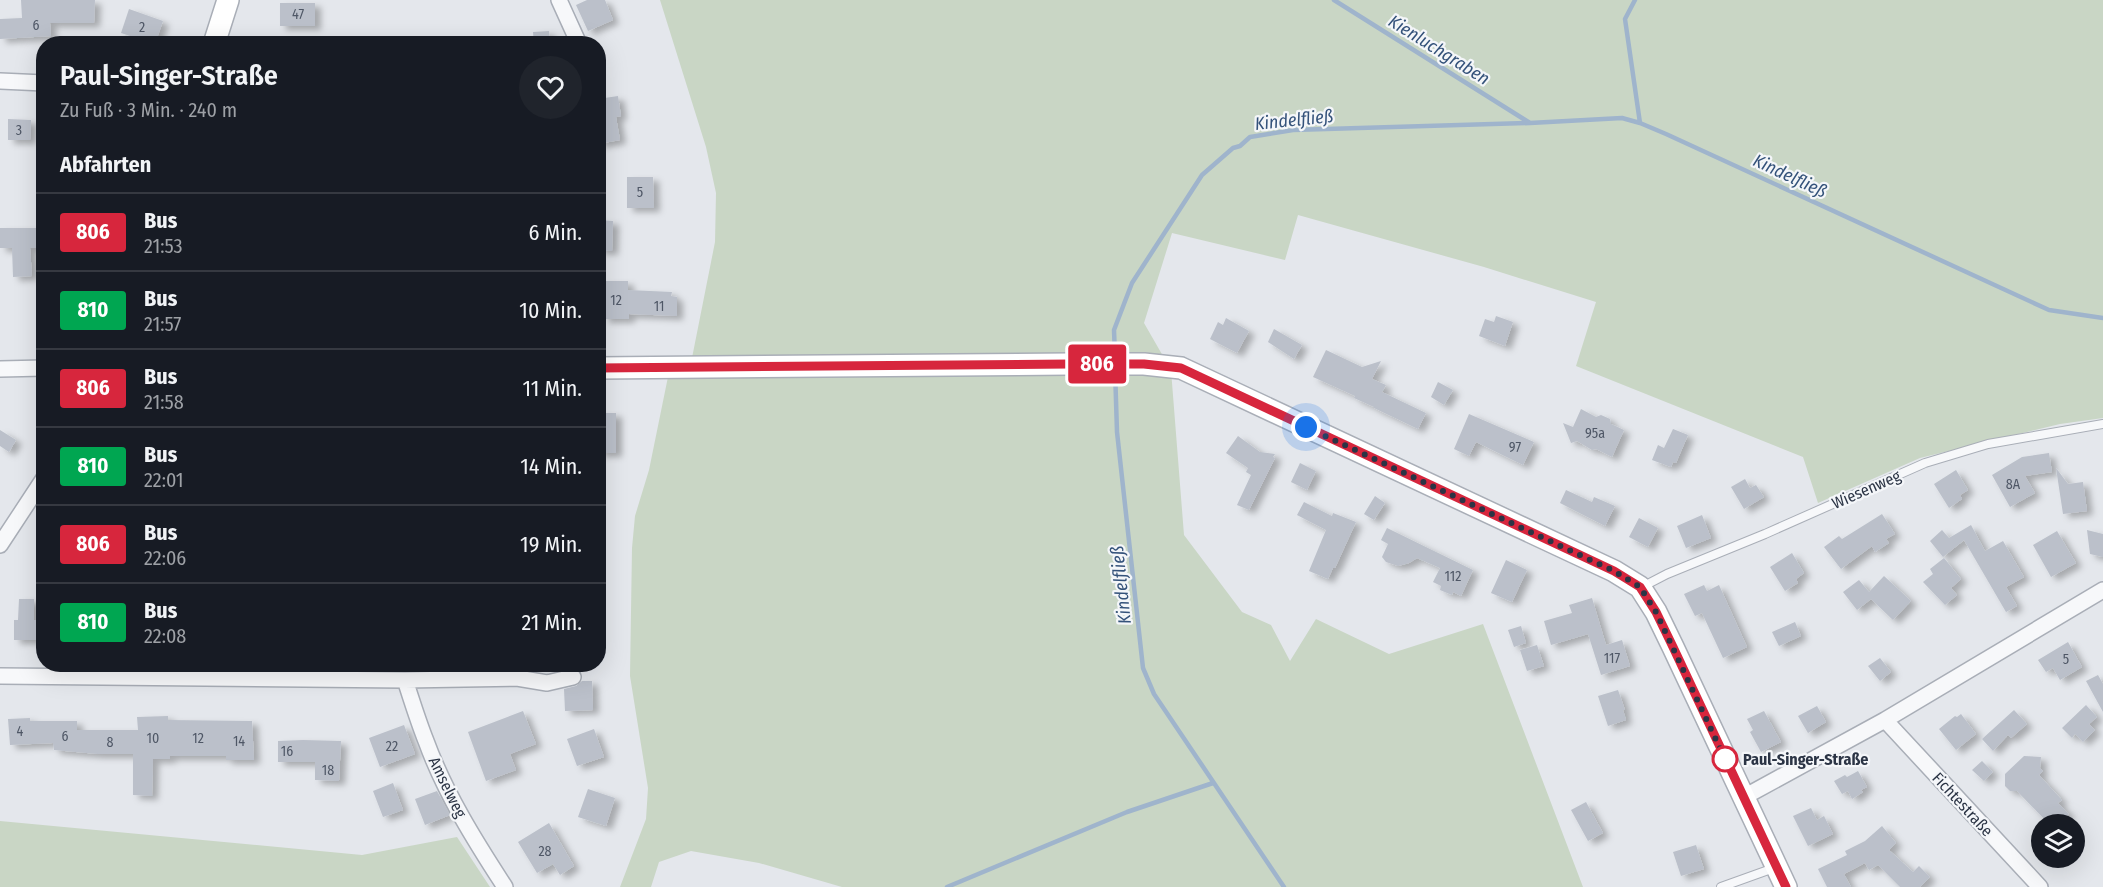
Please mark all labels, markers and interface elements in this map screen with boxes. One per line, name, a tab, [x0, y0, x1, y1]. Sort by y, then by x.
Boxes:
house number: 47	[292, 6, 304, 23]
water label: Kienluchgraben	[1384, 10, 1494, 90]
house number: 6	[33, 17, 40, 34]
house number: 2	[139, 19, 145, 36]
button: heart	[519, 56, 582, 119]
text: Paul-Singer-Straße	[60, 59, 278, 92]
text: Zu Fuß · 3 Min. · 240 m	[60, 98, 237, 122]
water label: Kindelfließ	[1254, 105, 1334, 135]
house number: 3	[16, 122, 22, 139]
water label: Kindelfließ	[1750, 149, 1830, 203]
text: Abfahrten	[60, 151, 151, 178]
house number: 5	[637, 184, 643, 201]
text: Bus	[144, 207, 177, 234]
text: 806	[76, 219, 110, 245]
text: 6 Min.	[528, 219, 582, 246]
text: 21:53	[144, 234, 183, 258]
text: Bus	[144, 285, 177, 312]
house number: 12	[610, 292, 622, 309]
text: 810	[78, 297, 108, 323]
text: 10 Min.	[519, 297, 582, 324]
house number: 11	[654, 298, 664, 315]
text: 21:57	[144, 312, 181, 336]
line badge: 806	[1062, 344, 1132, 384]
text: 806	[1080, 351, 1114, 377]
text: Bus	[144, 363, 177, 390]
text: 806	[76, 375, 110, 401]
text: 11 Min.	[523, 375, 582, 402]
text: 21:58	[144, 390, 184, 414]
your location	[1291, 412, 1321, 442]
house number: 95a	[1585, 425, 1605, 442]
house number: 97	[1509, 439, 1521, 456]
text: Bus	[144, 441, 177, 468]
text: 810	[78, 453, 108, 479]
text: 14 Min.	[520, 453, 582, 480]
street label: Wiesenweg	[1829, 466, 1904, 513]
text: 22:01	[144, 468, 184, 492]
house number: 8A	[2006, 476, 2021, 493]
text: Bus	[144, 519, 177, 546]
text: 806	[76, 531, 110, 557]
text: 19 Min.	[520, 531, 582, 558]
water label: Kindelfließ	[1106, 545, 1136, 625]
text: 22:06	[144, 546, 186, 570]
house number: 112	[1445, 568, 1461, 585]
text: Bus	[144, 597, 177, 624]
text: 810	[78, 609, 108, 635]
text: 21 Min.	[522, 609, 582, 636]
text: 22:08	[144, 624, 186, 648]
house number: 117	[1604, 650, 1621, 667]
house number: 5	[2063, 651, 2069, 668]
house number: 4	[17, 723, 24, 740]
house number: 6	[62, 728, 69, 745]
house number: 10	[147, 730, 159, 747]
house number: 12	[192, 730, 204, 747]
house number: 14	[233, 733, 245, 750]
house number: 8	[107, 734, 114, 751]
house number: 22	[386, 738, 398, 755]
house number: 16	[281, 743, 293, 760]
marker: Paul-Singer-Straße	[1712, 746, 1738, 772]
place label: Paul-Singer-Straße	[1743, 750, 1868, 769]
street label: Amselweg	[425, 754, 471, 821]
house number: 18	[322, 762, 334, 779]
street label: Fichtestraße	[1928, 769, 1997, 840]
map controls	[2031, 814, 2085, 868]
button: layers	[2031, 814, 2085, 868]
house number: 28	[538, 843, 552, 860]

